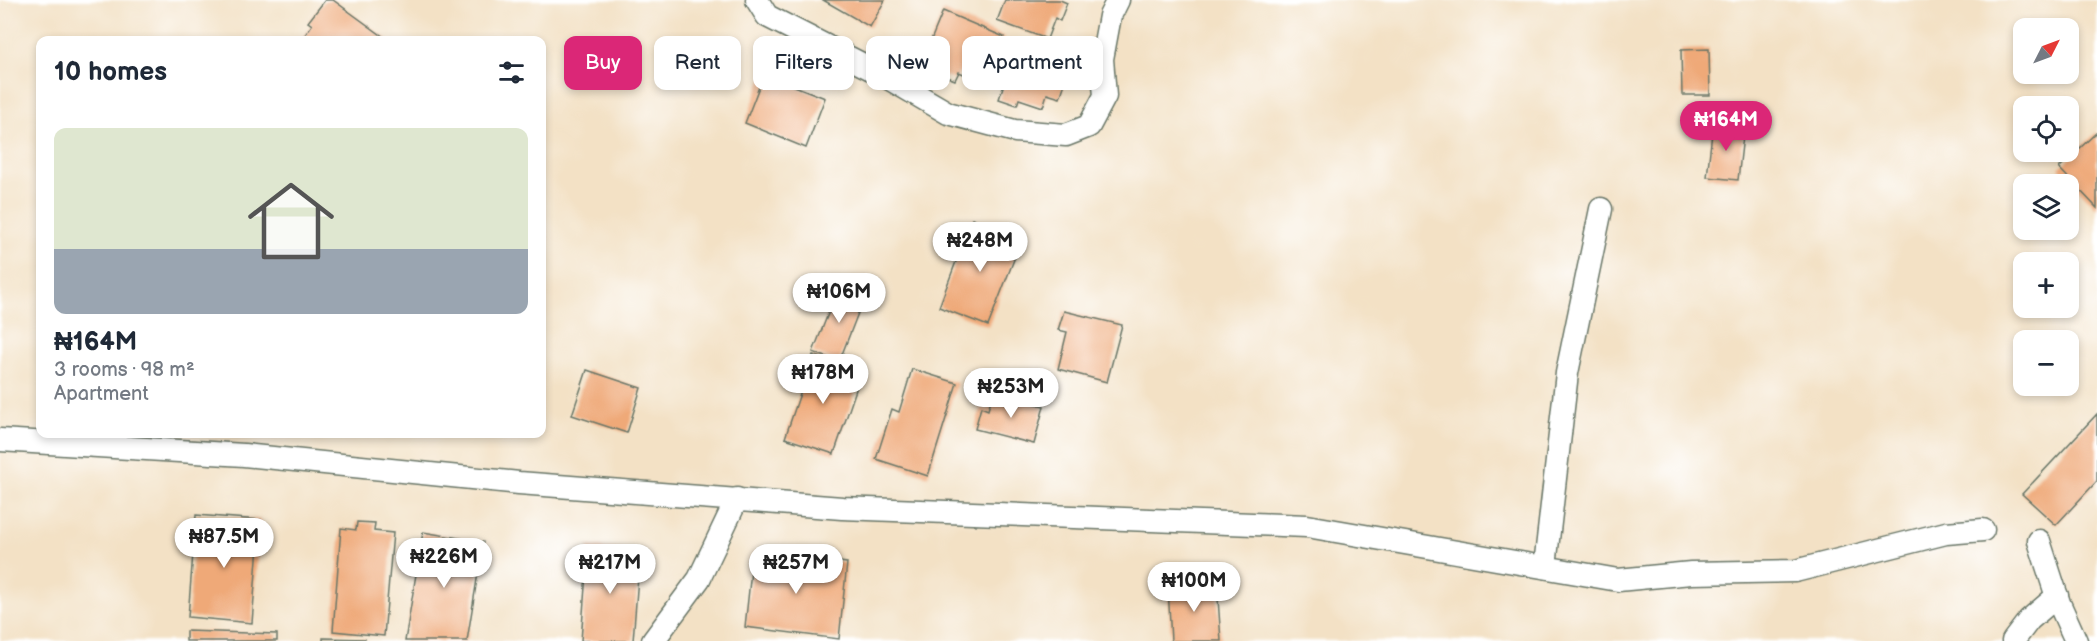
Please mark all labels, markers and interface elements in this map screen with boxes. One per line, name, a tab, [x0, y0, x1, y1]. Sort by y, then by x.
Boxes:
north arrow	[2013, 18, 2079, 84]
map controls	[2013, 18, 2079, 396]
chip: Buy	[564, 36, 642, 90]
chip: Rent	[654, 36, 741, 90]
chip: Filters	[753, 36, 854, 90]
chip: New	[866, 36, 950, 90]
chip: Apartment	[962, 36, 1103, 90]
icon: filters	[495, 56, 528, 89]
text: 10 homes	[54, 57, 167, 88]
button: locate	[2013, 96, 2079, 162]
pin: ₦164M	[1684, 101, 1768, 152]
text: ₦164M	[1694, 108, 1758, 132]
icon: home	[237, 167, 345, 275]
button: layers	[2013, 174, 2079, 240]
pin: ₦248M	[938, 222, 1022, 273]
text: ₦248M	[947, 229, 1013, 253]
button: +	[2013, 252, 2079, 318]
pin: ₦106M	[797, 273, 881, 324]
text: ₦106M	[807, 280, 871, 304]
text: ₦164M	[54, 327, 137, 358]
button: −	[2013, 330, 2079, 396]
pin: ₦178M	[781, 354, 865, 405]
text: 3 rooms · 98 m²	[54, 358, 195, 382]
text: ₦178M	[791, 361, 855, 385]
pin: ₦253M	[969, 368, 1053, 419]
text: ₦253M	[978, 375, 1044, 399]
text: Apartment	[54, 382, 149, 406]
pin: ₦87.5M	[175, 518, 273, 569]
text: ₦87.5M	[189, 525, 259, 549]
pin: ₦226M	[402, 538, 486, 589]
pin: ₦217M	[568, 544, 652, 595]
pin: ₦257M	[754, 544, 838, 595]
text: ₦226M	[410, 545, 478, 569]
text: ₦217M	[579, 551, 641, 575]
text: ₦257M	[763, 551, 829, 575]
pin: ₦100M	[1152, 562, 1236, 613]
text: ₦100M	[1161, 569, 1227, 593]

